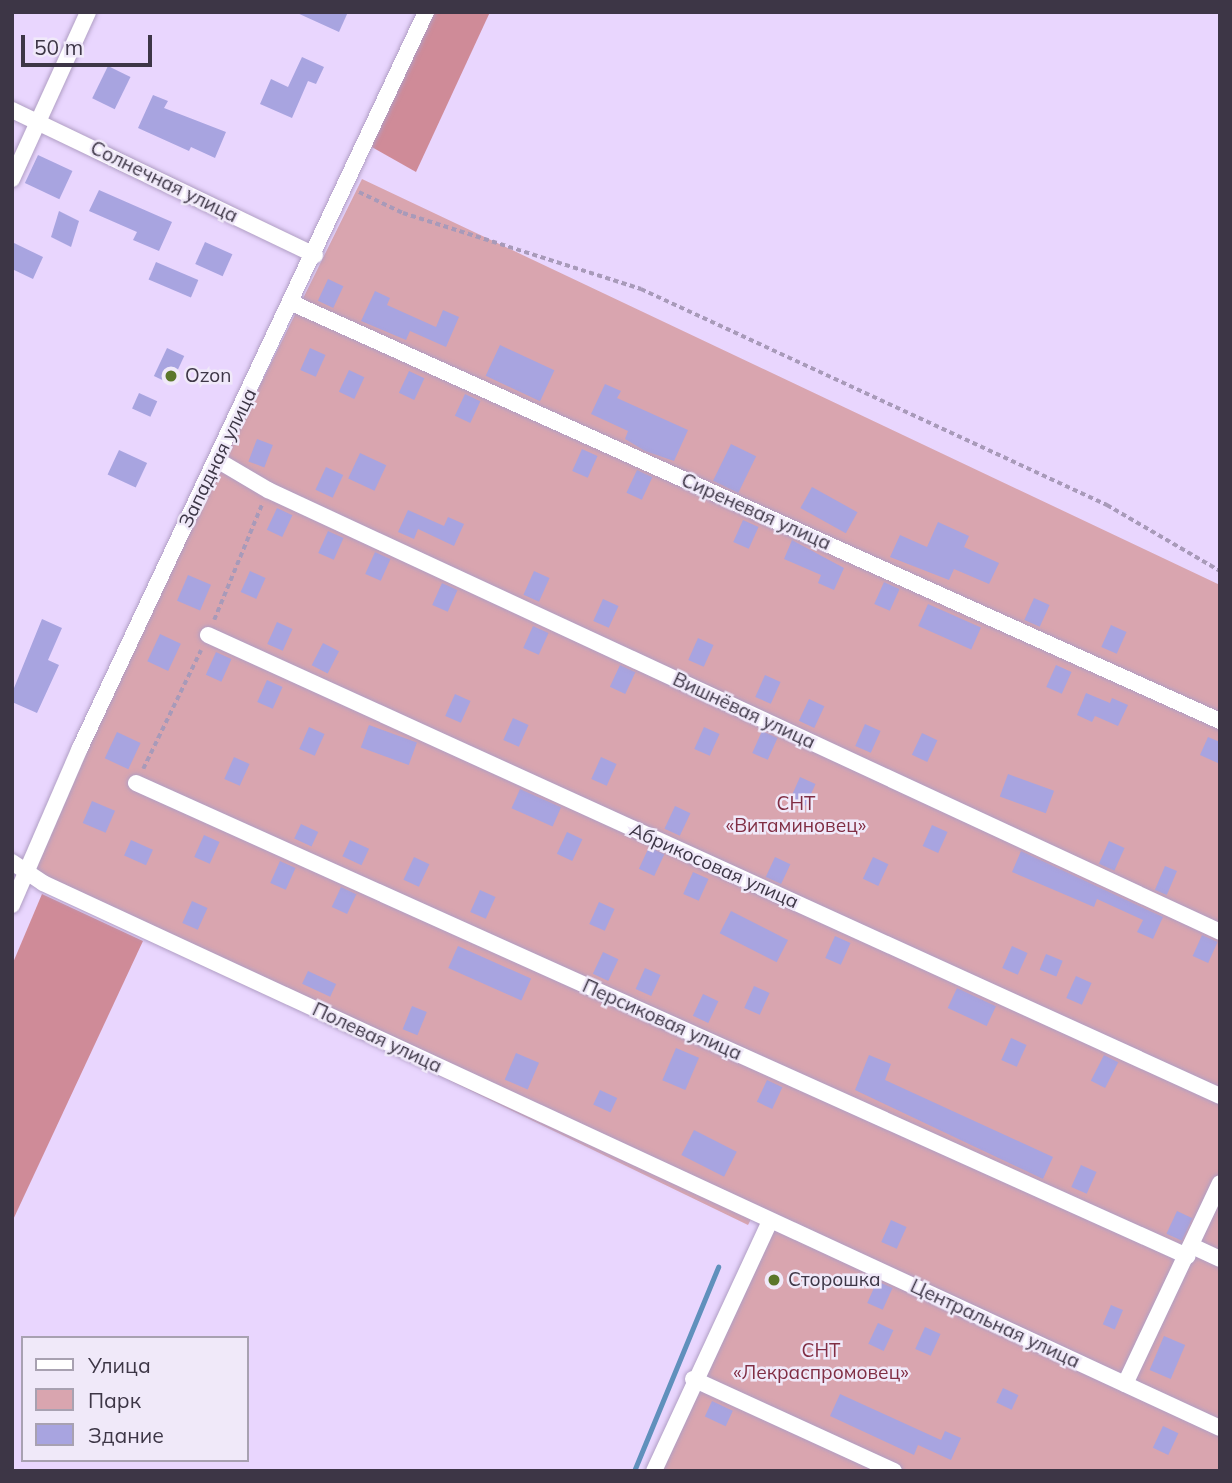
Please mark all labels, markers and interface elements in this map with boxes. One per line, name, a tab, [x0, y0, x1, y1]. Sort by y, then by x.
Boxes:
scale bar	[24, 21, 156, 65]
text: 50 m	[34, 34, 83, 60]
street label: Солнечная улица	[87, 136, 241, 228]
place label: Ozon	[185, 365, 231, 387]
marker: Ozon	[163, 368, 179, 384]
street label: Западная улица	[174, 385, 262, 531]
street label: Сиреневая улица	[678, 469, 834, 555]
street label: Вишнёвая улица	[669, 668, 819, 754]
park label: СНТ «Витаминовец»	[726, 793, 866, 837]
street label: Абрикосовая улица	[626, 818, 802, 914]
street label: Персиковая улица	[579, 975, 745, 1065]
street label: Полевая улица	[309, 998, 445, 1078]
place label: Сторошка	[788, 1269, 881, 1291]
marker: Сторошка	[766, 1272, 782, 1288]
street label: Центральная улица	[907, 1275, 1083, 1373]
legend	[21, 1336, 248, 1462]
park label: СНТ «Лекраспромовец»	[733, 1340, 909, 1384]
text: Улица	[88, 1352, 151, 1378]
text: Парк	[88, 1387, 141, 1413]
text: Здание	[88, 1422, 164, 1448]

